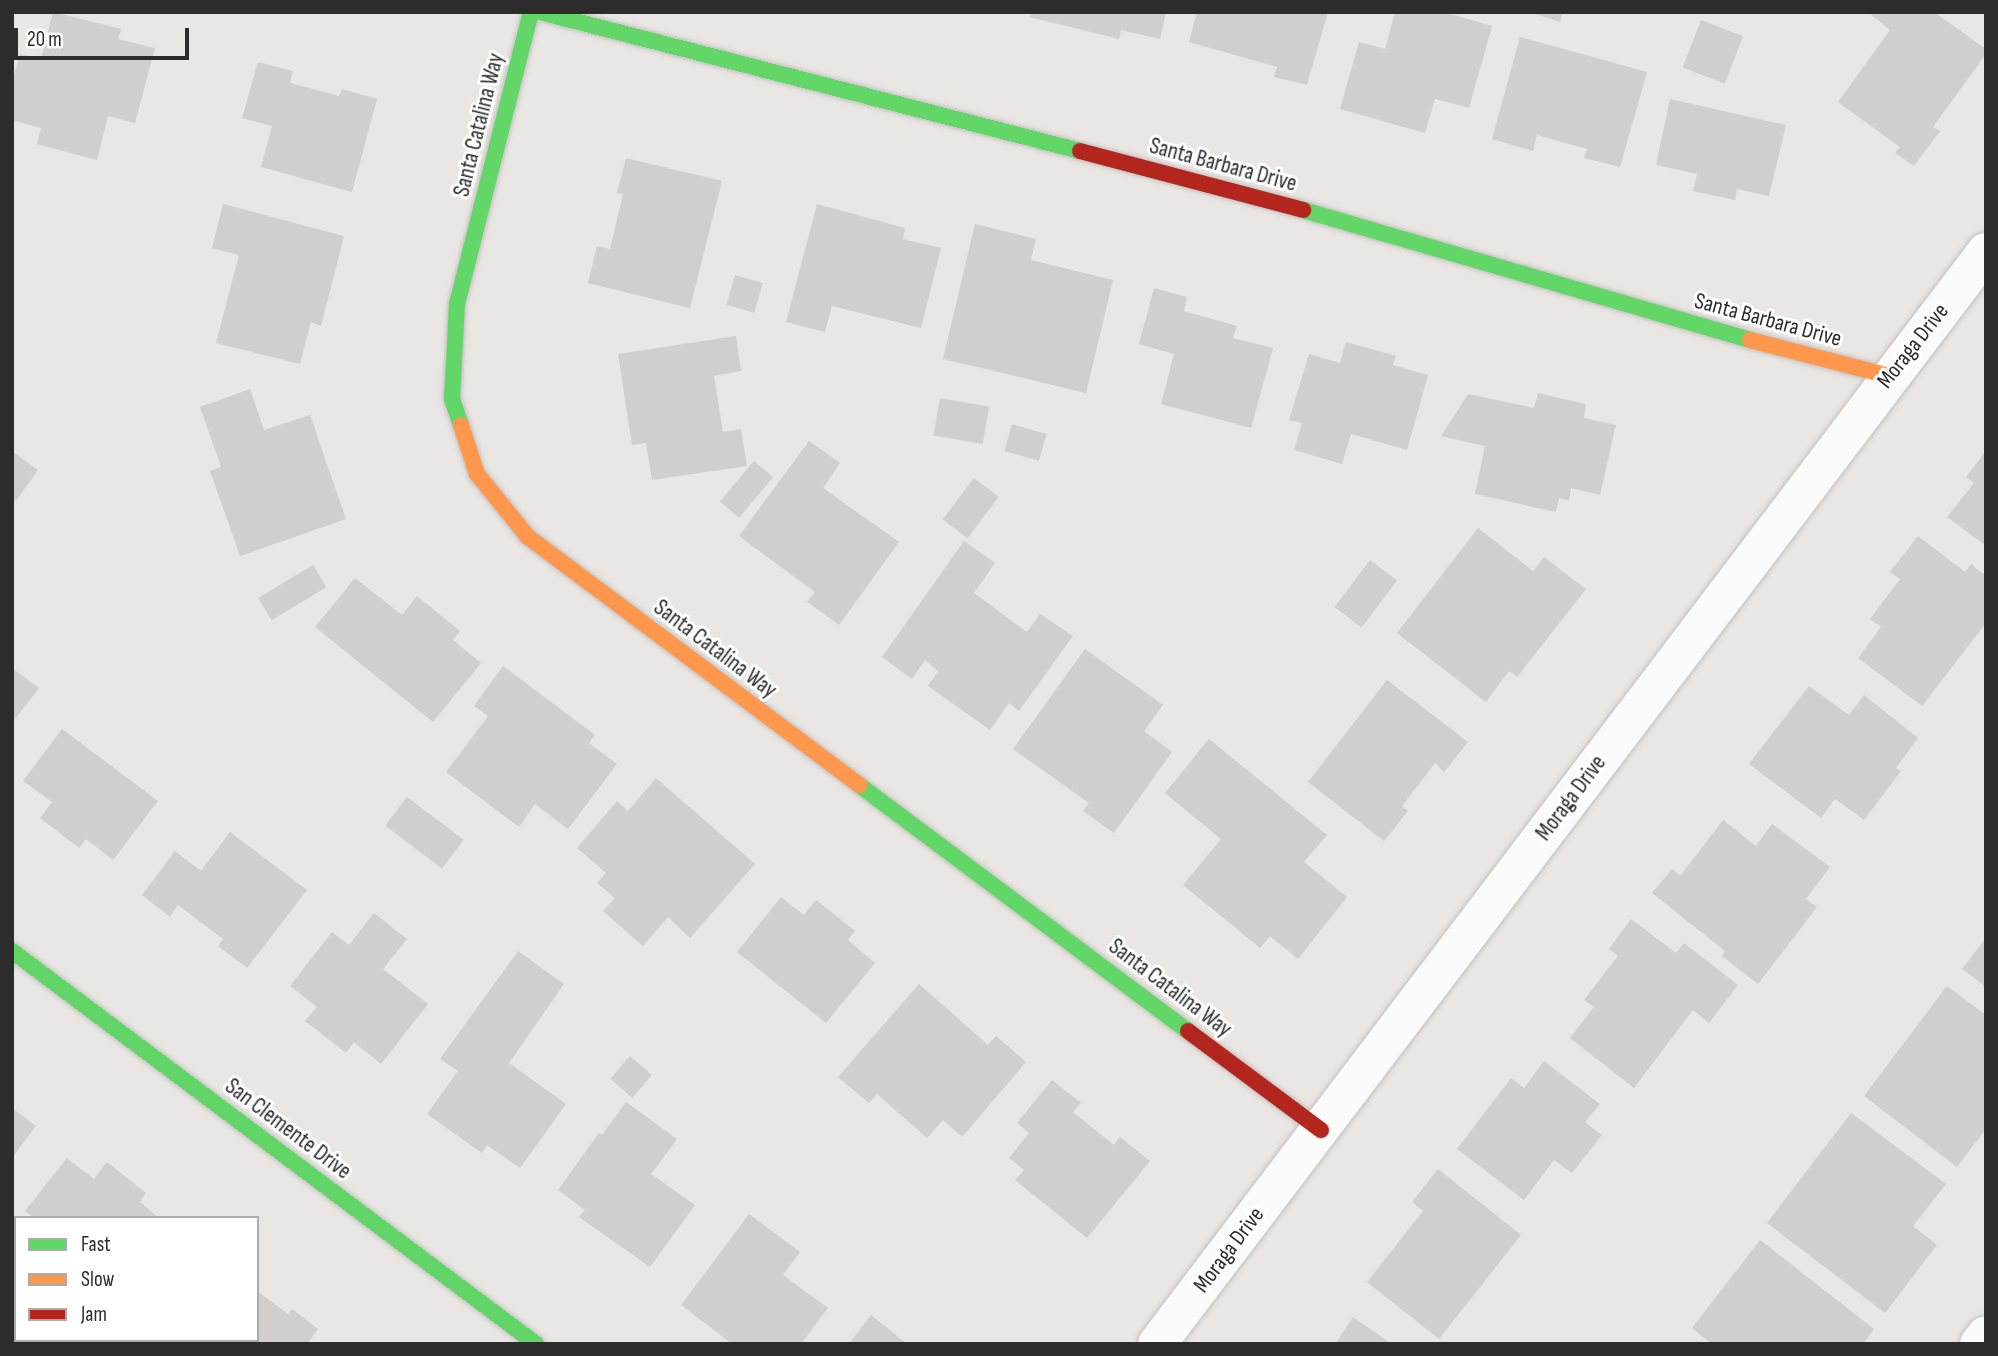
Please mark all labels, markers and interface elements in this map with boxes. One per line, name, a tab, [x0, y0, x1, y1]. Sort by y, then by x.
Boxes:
scale bar	[18, 14, 192, 58]
text: 20 m	[27, 27, 62, 52]
street label: Santa Catalina Way	[448, 50, 510, 200]
street label: Santa Barbara Drive	[1146, 132, 1300, 198]
street label: Santa Barbara Drive	[1691, 287, 1845, 353]
street label: Moraga Drive	[1871, 298, 1955, 394]
street label: Santa Catalina Way	[648, 594, 782, 704]
street label: Moraga Drive	[1530, 750, 1612, 846]
street label: Santa Catalina Way	[1103, 933, 1237, 1043]
street label: San Clemente Drive	[219, 1073, 357, 1185]
street label: Moraga Drive	[1188, 1202, 1270, 1298]
legend	[14, 1216, 259, 1342]
text: Fast	[81, 1232, 111, 1257]
text: Slow	[81, 1267, 114, 1292]
text: Jam	[81, 1302, 107, 1327]

